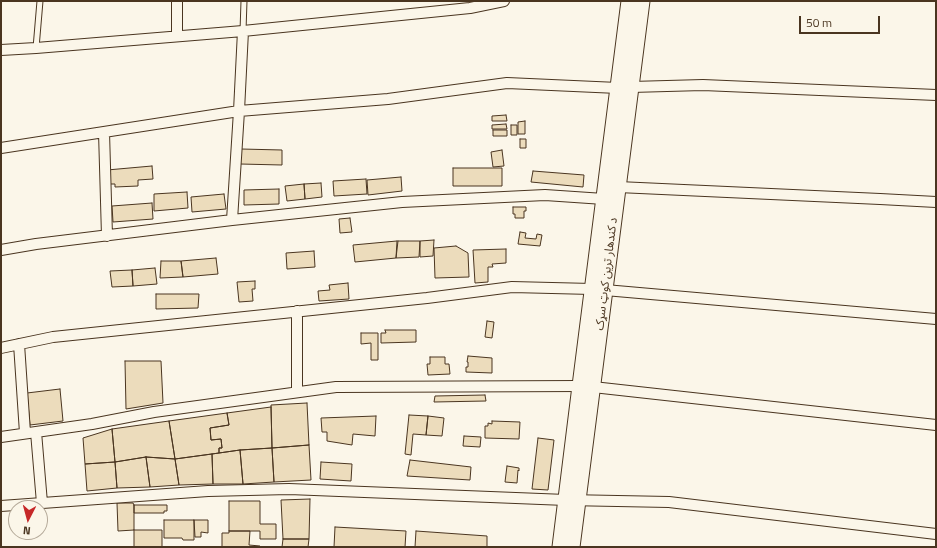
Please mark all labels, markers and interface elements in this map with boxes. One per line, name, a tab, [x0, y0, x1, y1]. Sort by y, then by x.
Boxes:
scale bar	[801, 8, 882, 34]
text: 50 m	[806, 13, 832, 32]
street label: د کندهار ترين کوټ سړک	[593, 217, 621, 331]
north arrow	[8, 500, 48, 540]
text: N	[22, 523, 31, 539]

